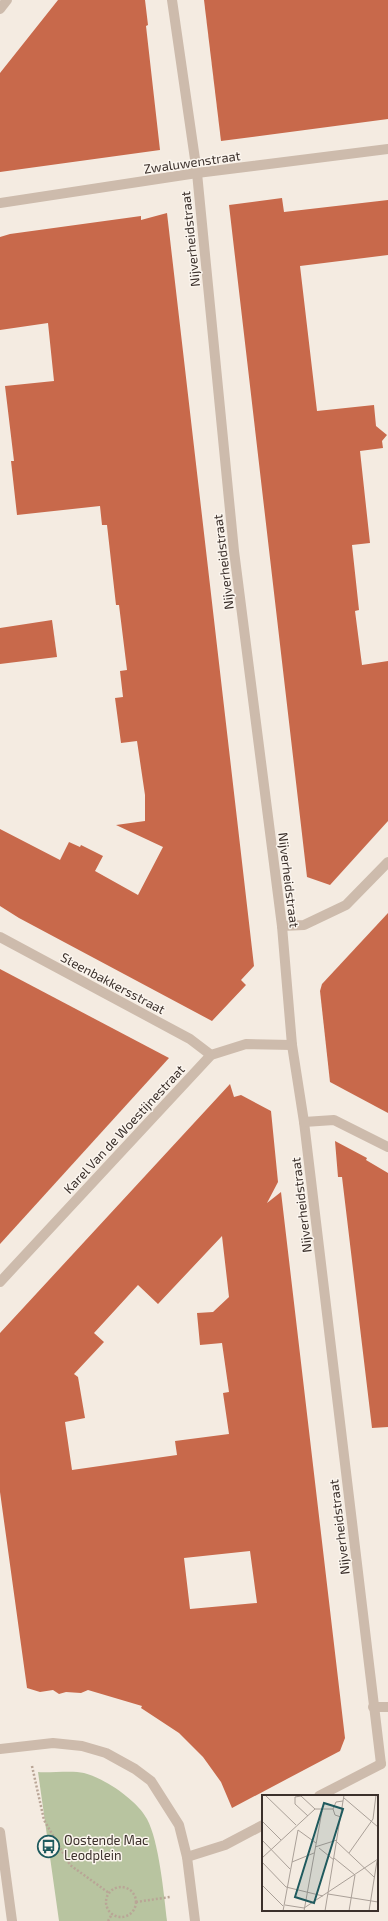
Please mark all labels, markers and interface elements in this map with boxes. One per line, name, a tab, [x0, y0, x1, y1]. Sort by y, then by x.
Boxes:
street label: Zwaluwenstraat	[143, 147, 241, 177]
street label: Nijverheidstraat	[177, 190, 203, 288]
street label: Nijverheidstraat	[209, 513, 237, 611]
street label: Nijverheidstraat	[275, 831, 303, 929]
street label: Steenbakkersstraat	[58, 949, 168, 1017]
street label: Karel Van de Woestijnestraat	[60, 1061, 188, 1197]
street label: Nijverheidstraat	[287, 1156, 315, 1254]
street label: Nijverheidstraat	[325, 1478, 353, 1576]
inset map	[262, 1795, 378, 1911]
place label: Oostende Mac Leodplein	[64, 1832, 148, 1863]
bus stop icon: Oostende Mac Leodplein	[35, 1834, 61, 1860]

